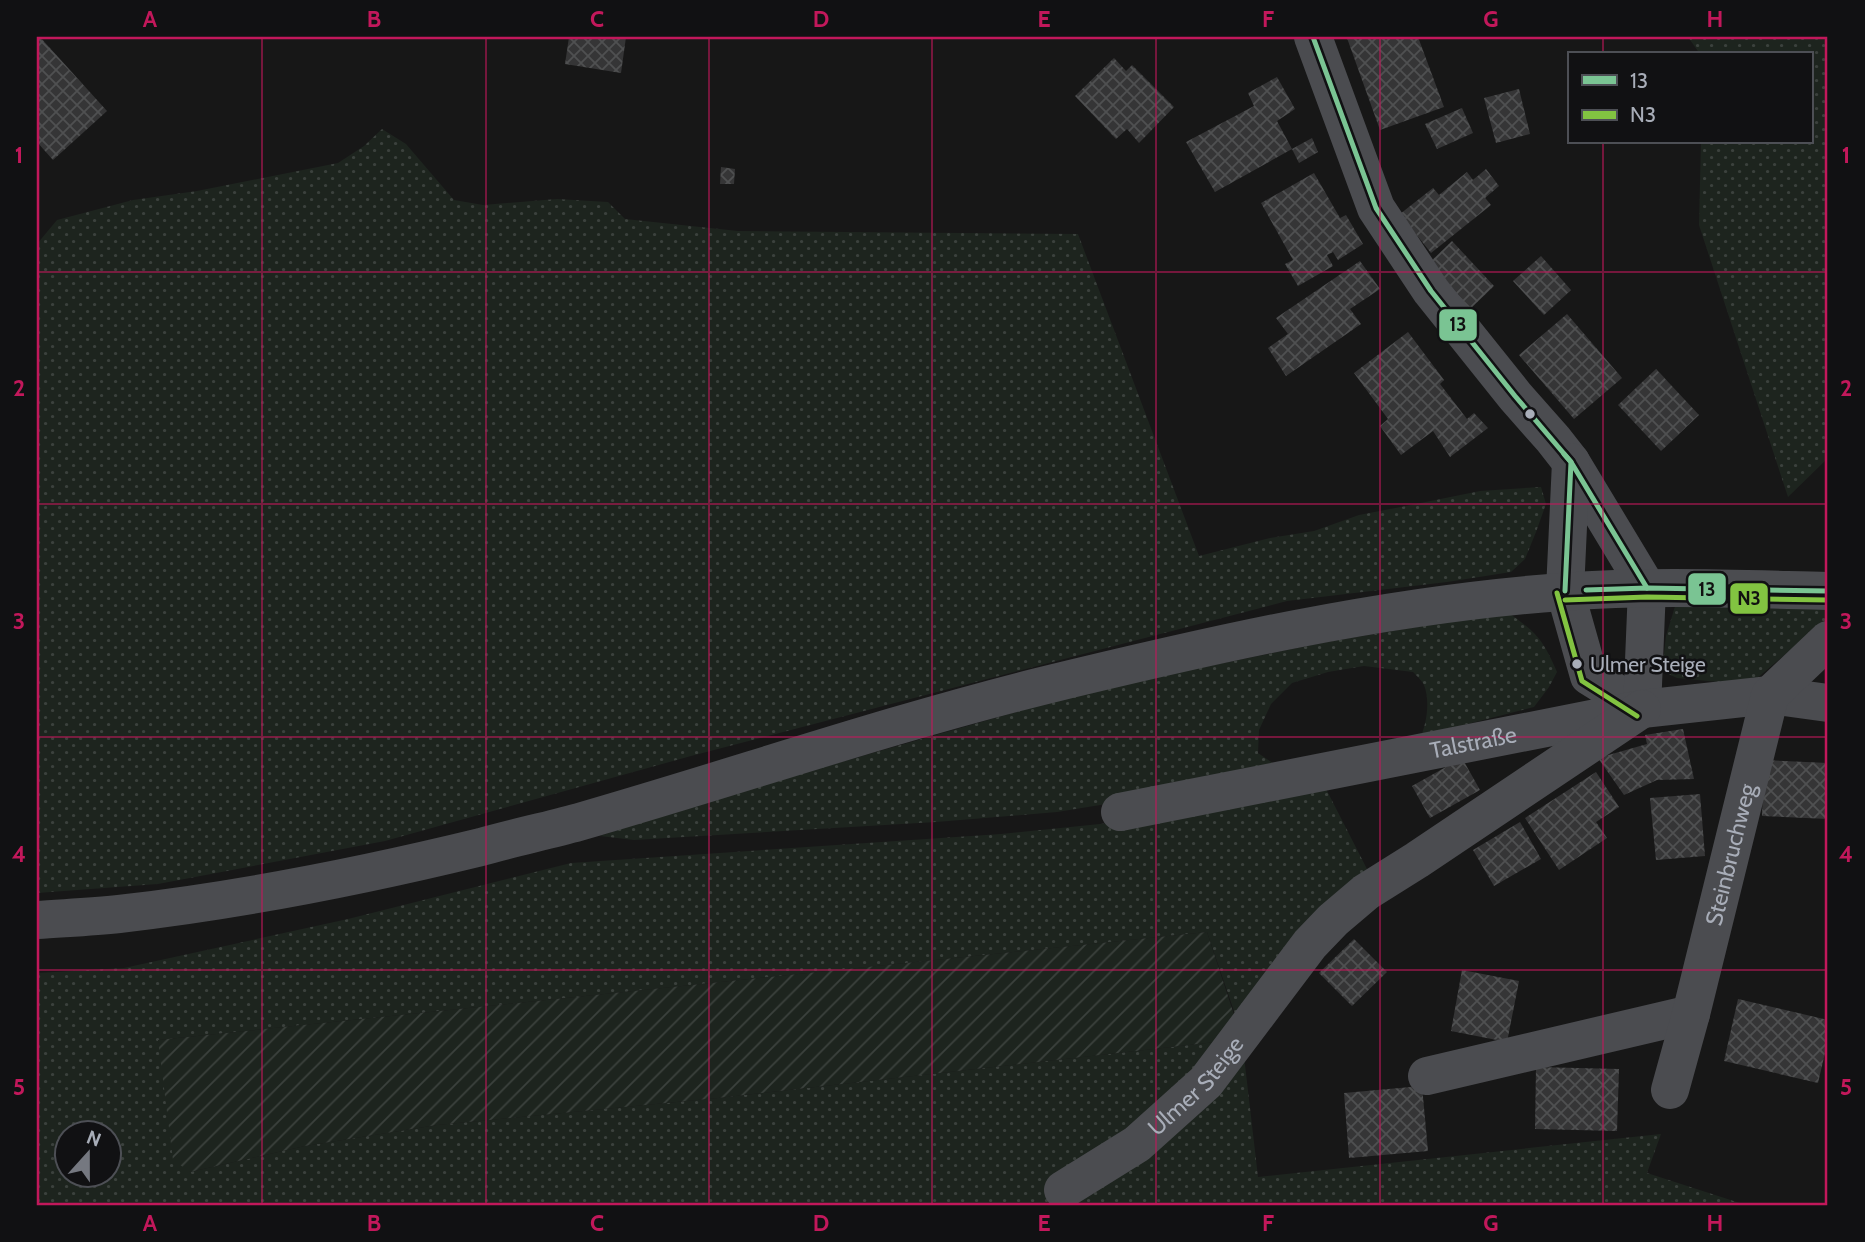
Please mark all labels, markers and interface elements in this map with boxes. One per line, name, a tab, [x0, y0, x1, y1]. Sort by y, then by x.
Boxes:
text: A	[143, 5, 158, 33]
text: B	[367, 5, 381, 33]
text: C	[590, 5, 604, 33]
text: D	[813, 5, 829, 33]
text: E	[1037, 5, 1051, 33]
text: F	[1262, 5, 1274, 33]
text: G	[1483, 5, 1499, 33]
text: H	[1707, 5, 1723, 33]
legend	[1568, 52, 1812, 144]
text: 13	[1630, 68, 1648, 93]
text: N3	[1630, 102, 1656, 127]
text: 1	[15, 141, 23, 169]
text: 1	[1842, 141, 1850, 169]
line badge: 13	[1438, 308, 1478, 342]
text: 13	[1449, 313, 1467, 336]
text: 2	[13, 374, 25, 402]
text: 2	[1840, 374, 1852, 402]
unlabelled marker	[1523, 407, 1537, 421]
line badge: 13	[1687, 572, 1727, 606]
text: 13	[1698, 578, 1716, 601]
line badge: N3	[1729, 582, 1769, 615]
text: N3	[1737, 587, 1761, 610]
text: 3	[13, 607, 25, 635]
text: 3	[1840, 607, 1852, 635]
place label: Ulmer Steige	[1590, 652, 1706, 677]
marker: Ulmer Steige	[1570, 657, 1584, 671]
street label: Talstraße	[1427, 720, 1519, 765]
street label: Steinbruchweg	[1699, 780, 1762, 928]
text: 4	[12, 840, 26, 868]
text: 4	[1839, 840, 1853, 868]
street label: Ulmer Steige	[1142, 1031, 1250, 1141]
text: 5	[13, 1073, 25, 1101]
text: 5	[1840, 1073, 1852, 1101]
north arrow	[52, 1120, 122, 1190]
text: N	[84, 1125, 104, 1152]
text: A	[143, 1209, 158, 1237]
text: B	[367, 1209, 381, 1237]
text: C	[590, 1209, 604, 1237]
text: D	[813, 1209, 829, 1237]
text: E	[1037, 1209, 1051, 1237]
text: F	[1262, 1209, 1274, 1237]
text: G	[1483, 1209, 1499, 1237]
text: H	[1707, 1209, 1723, 1237]

